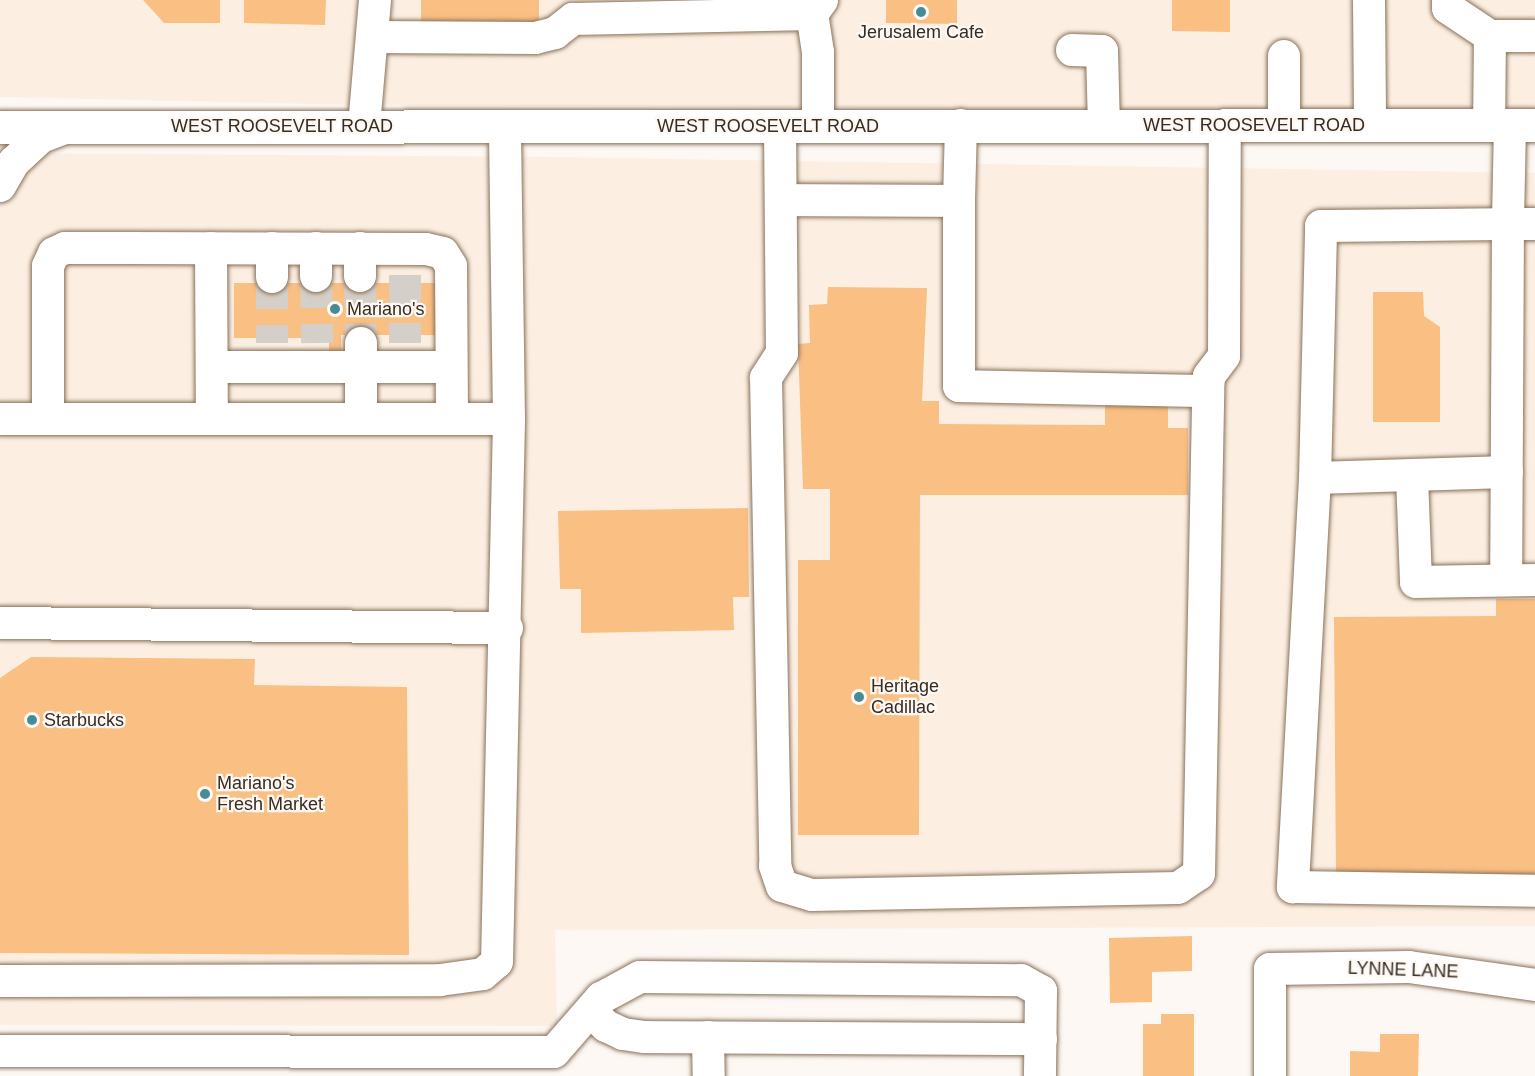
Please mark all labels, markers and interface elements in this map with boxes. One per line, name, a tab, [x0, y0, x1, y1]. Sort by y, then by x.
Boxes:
marker: Jerusalem Cafe	[914, 5, 928, 19]
place label: Jerusalem Cafe	[858, 21, 984, 43]
street label: WEST ROOSEVELT ROAD	[1143, 114, 1365, 136]
street label: WEST ROOSEVELT ROAD	[171, 115, 393, 137]
street label: WEST ROOSEVELT ROAD	[657, 115, 879, 137]
place label: Mariano's	[347, 298, 424, 320]
marker: Mariano's	[328, 302, 342, 316]
place label: Heritage Cadillac	[871, 676, 939, 718]
marker: Heritage Cadillac	[852, 690, 866, 704]
place label: Starbucks	[44, 709, 124, 731]
marker: Starbucks	[25, 713, 39, 727]
place label: Mariano's Fresh Market	[217, 773, 323, 816]
marker: Mariano's Fresh Market	[198, 787, 212, 801]
street label: LYNNE LANE	[1347, 957, 1459, 983]

